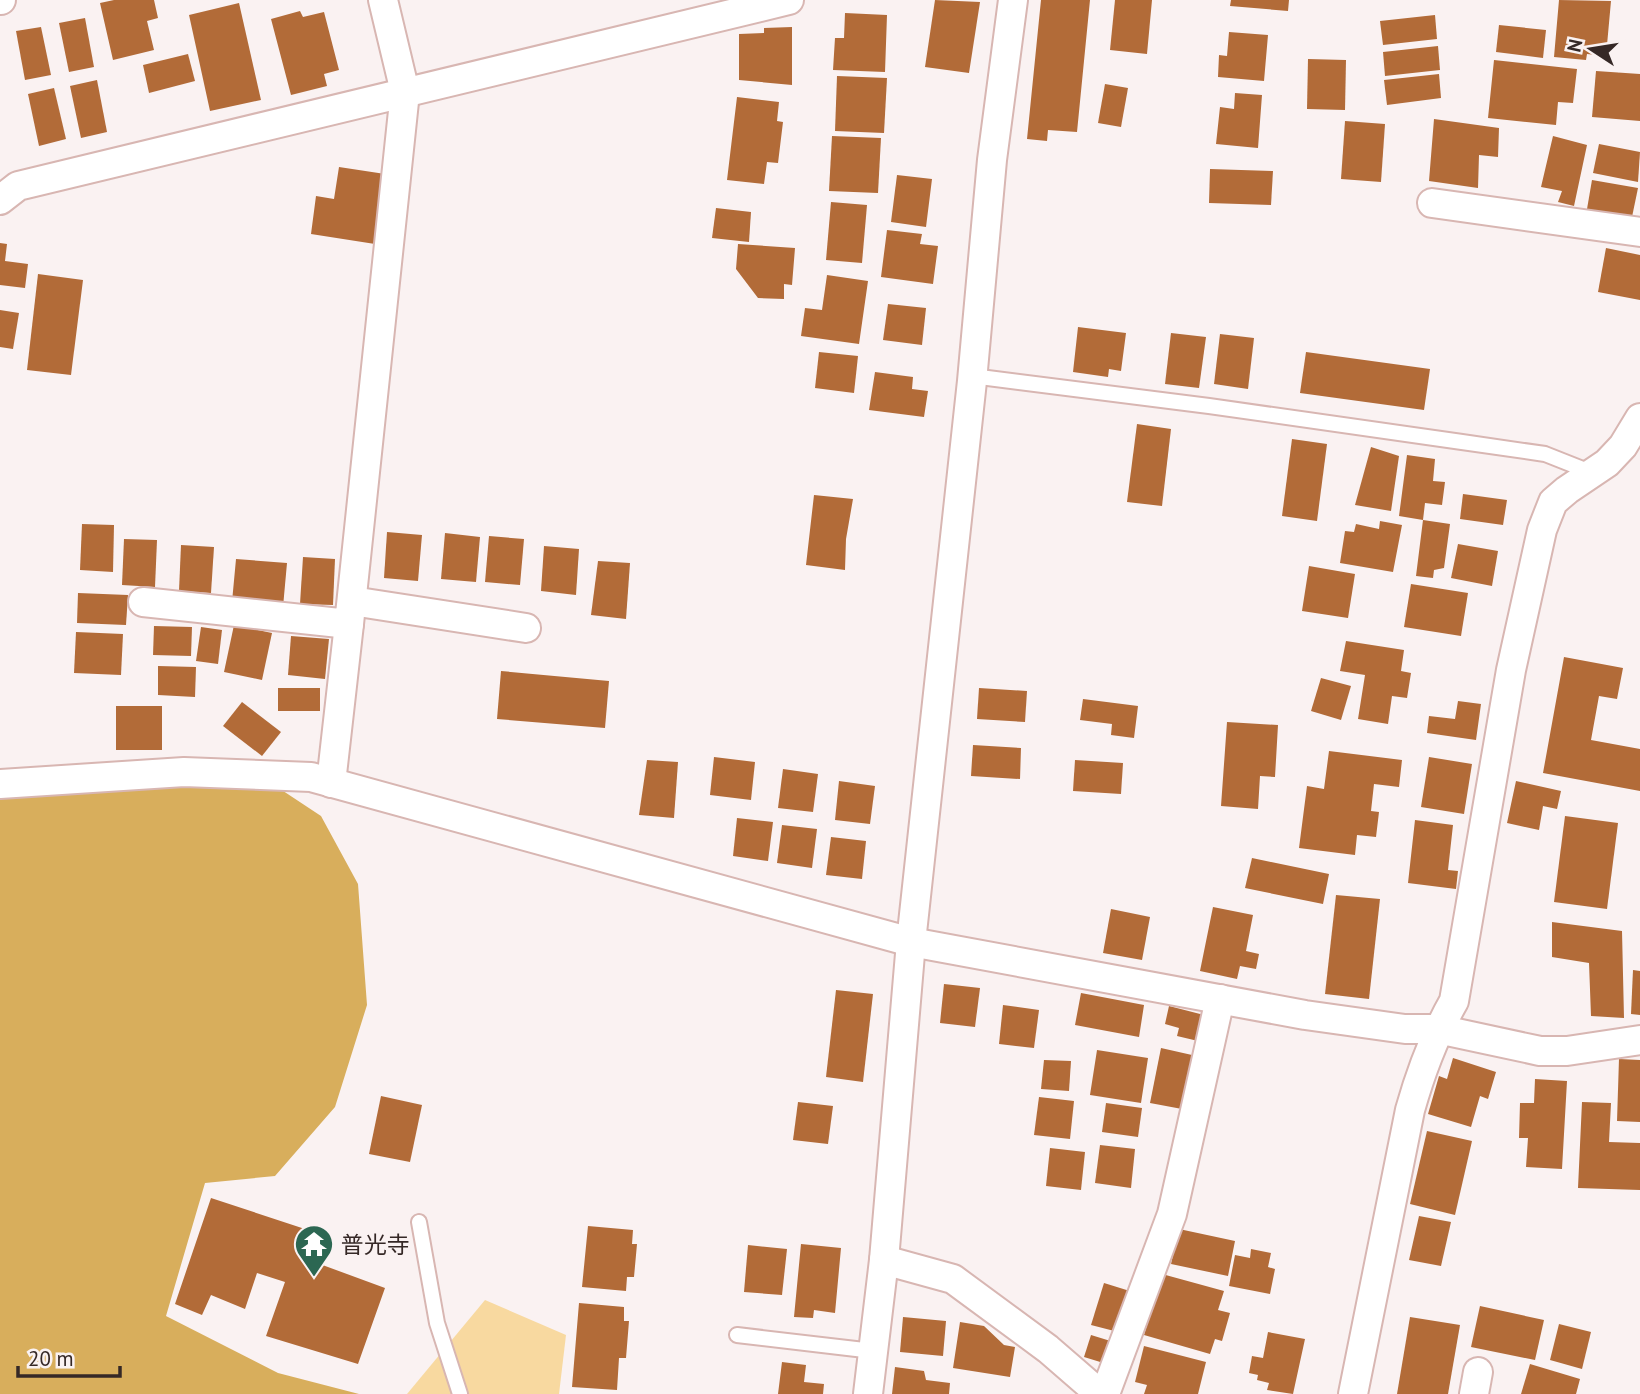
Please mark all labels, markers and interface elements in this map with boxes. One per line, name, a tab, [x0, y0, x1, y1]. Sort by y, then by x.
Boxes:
north arrow	[1556, 14, 1626, 84]
text: N	[1561, 37, 1587, 54]
temple icon: 普光寺	[293, 1223, 335, 1278]
place label: 普光寺	[341, 1230, 410, 1259]
scale bar	[18, 1334, 119, 1378]
text: 20 m	[28, 1345, 74, 1372]

